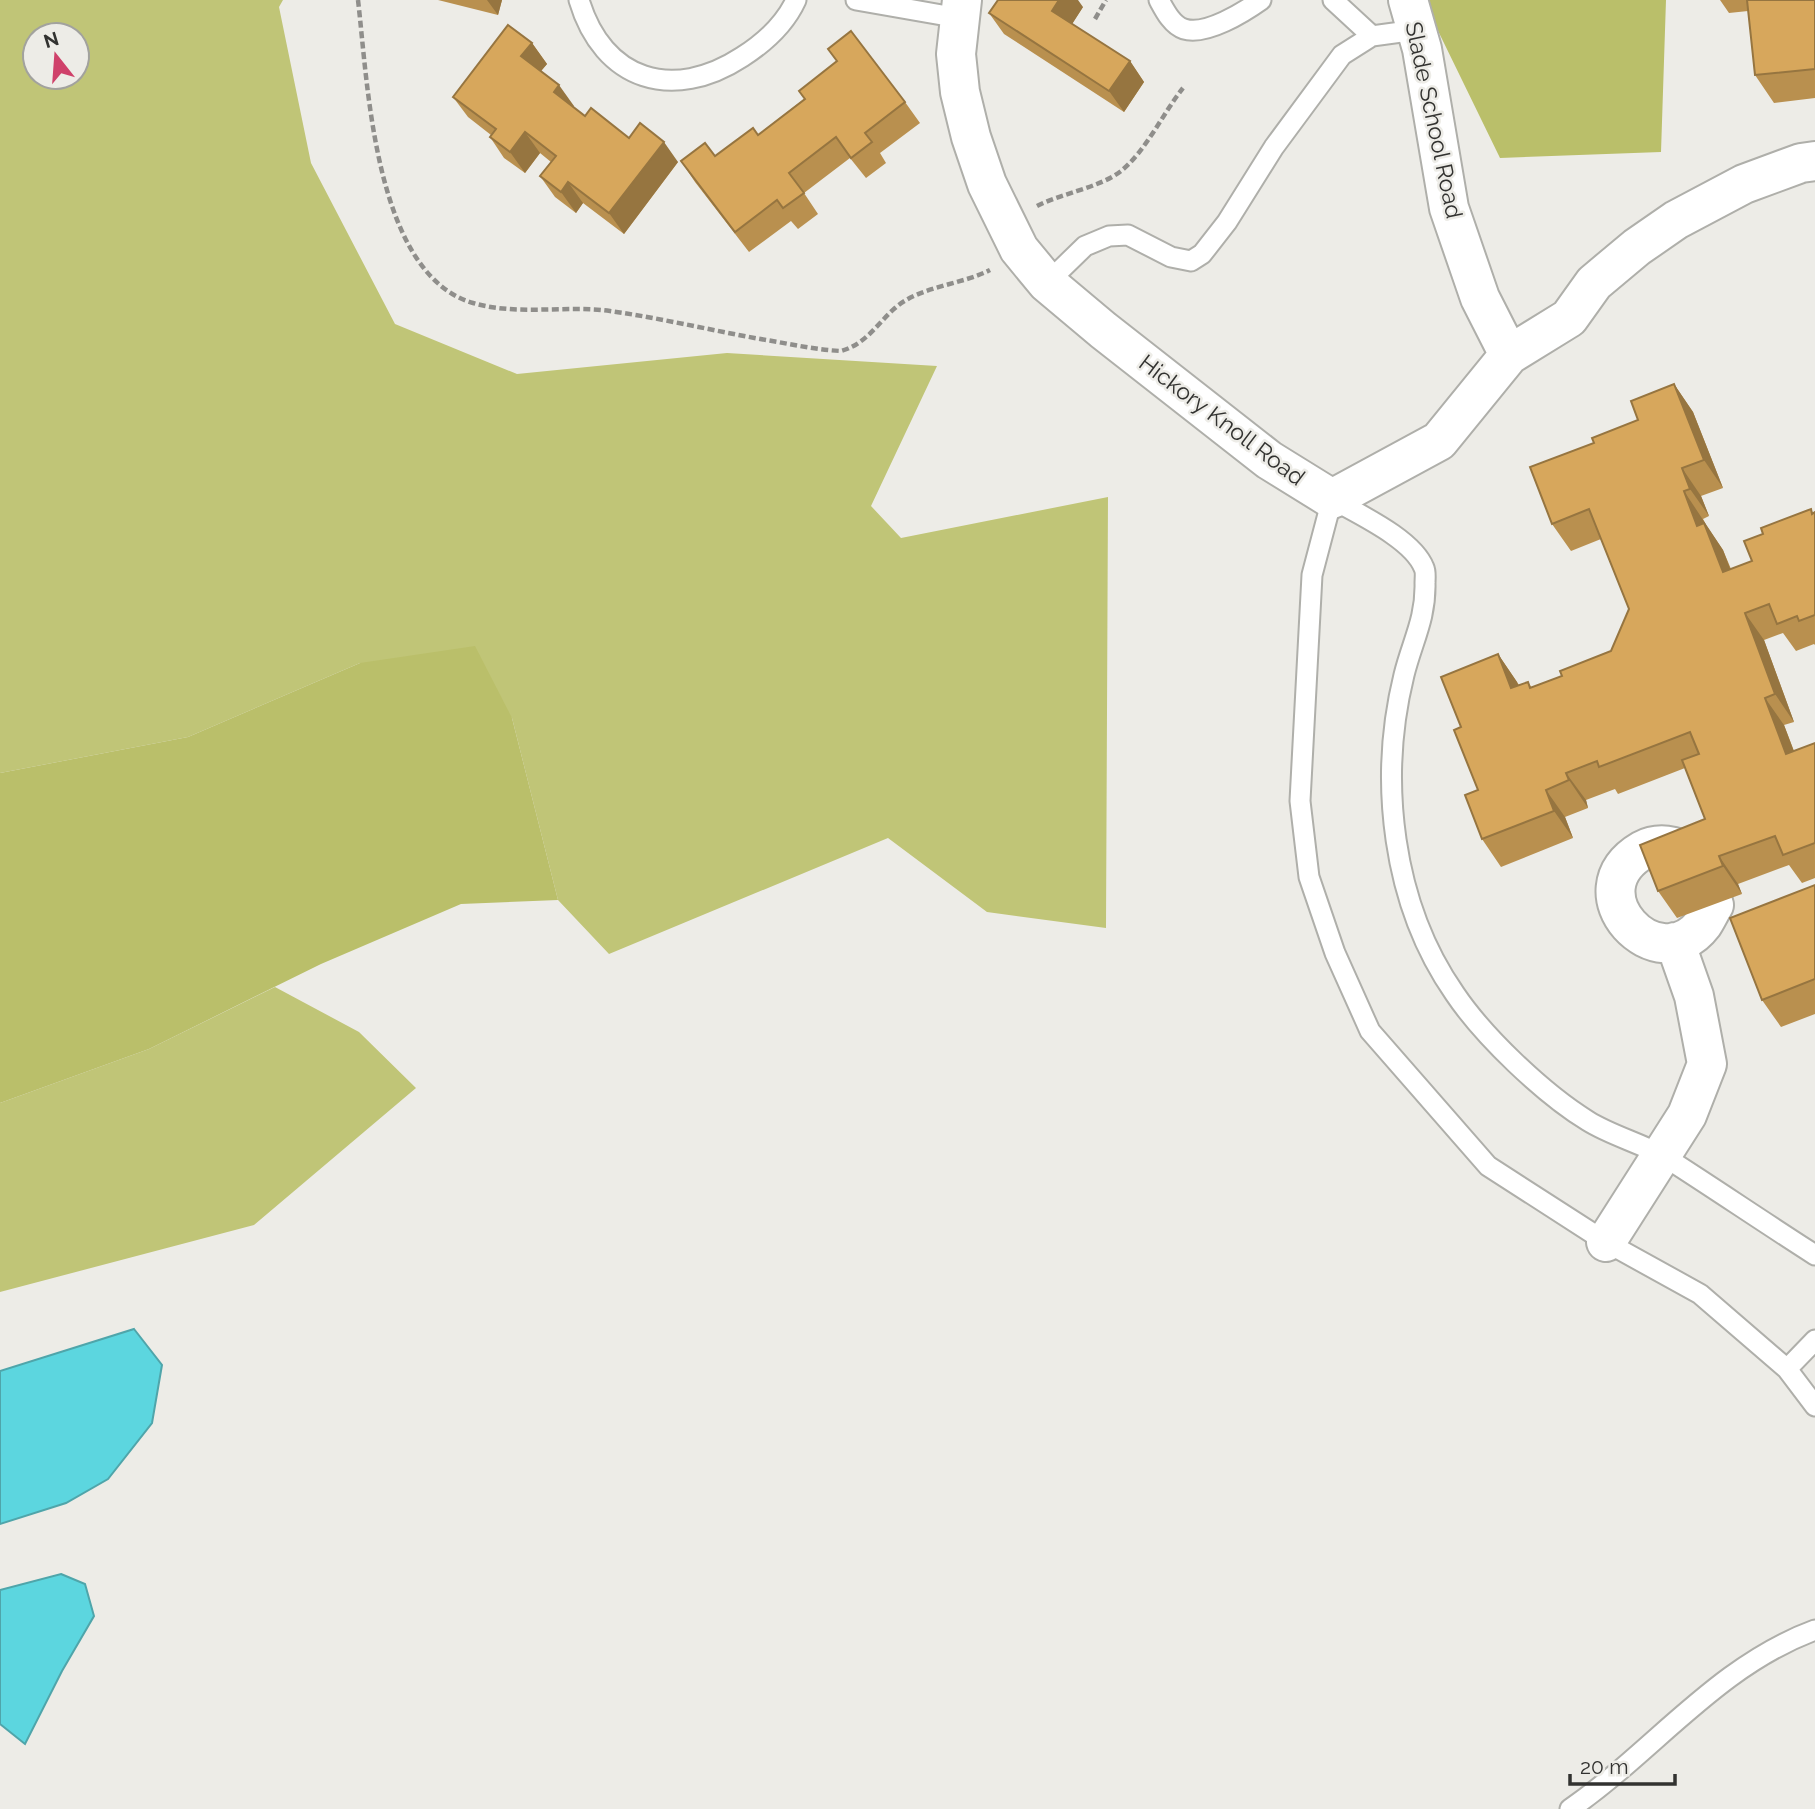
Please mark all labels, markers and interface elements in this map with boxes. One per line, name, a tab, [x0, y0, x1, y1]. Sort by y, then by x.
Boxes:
street label: Slade School Road	[1400, 19, 1469, 221]
north arrow	[21, 21, 91, 91]
text: N	[41, 27, 61, 52]
street label: Hickory Knoll Road	[1134, 349, 1310, 491]
scale bar	[1570, 1742, 1675, 1786]
text: 20 m	[1580, 1754, 1628, 1779]

